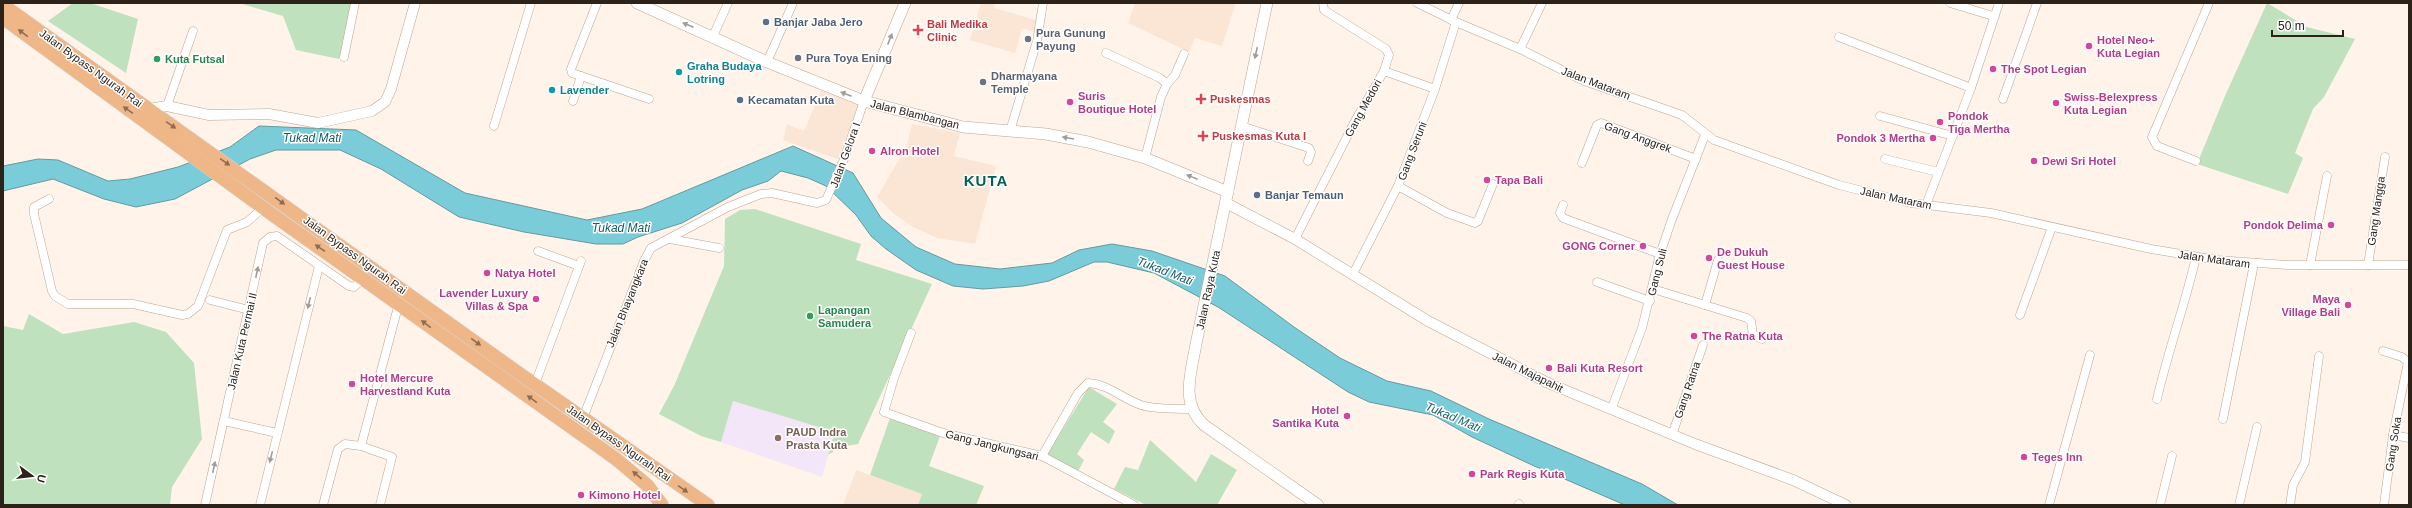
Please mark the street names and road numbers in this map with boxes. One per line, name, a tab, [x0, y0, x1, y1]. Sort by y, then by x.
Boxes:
street label: Jalan Bypass Ngurah Rai	[37, 27, 145, 109]
street label: Jalan Mataram	[1560, 64, 1632, 102]
street label: Gang Medori	[1342, 77, 1384, 139]
street label: Jalan Blambangan	[869, 97, 961, 131]
street label: Gang Anggrek	[1603, 119, 1674, 155]
street label: Gang Seruni	[1395, 120, 1429, 182]
street label: Jalan Gelora I	[828, 121, 862, 189]
street label: Gang Mangga	[2365, 175, 2387, 246]
street label: Jalan Mataram	[1859, 185, 1933, 211]
street label: Jalan Bypass Ngurah Rai	[301, 214, 409, 296]
street label: Gang Suli	[1645, 247, 1669, 297]
street label: Jalan Raya Kuta	[1194, 248, 1222, 331]
street label: Jalan Mataram	[2177, 248, 2251, 270]
street label: Jalan Bhayangkara	[604, 256, 651, 349]
street label: Jalan Kuta Permai II	[225, 291, 259, 391]
street label: Jalan Majapahit	[1491, 350, 1565, 394]
street label: Gang Ratna	[1672, 359, 1703, 420]
street label: Jalan Bypass Ngurah Rai	[565, 402, 673, 484]
street label: Gang Soka	[2383, 415, 2403, 472]
street label: Gang Jangkungsari	[944, 428, 1040, 462]

